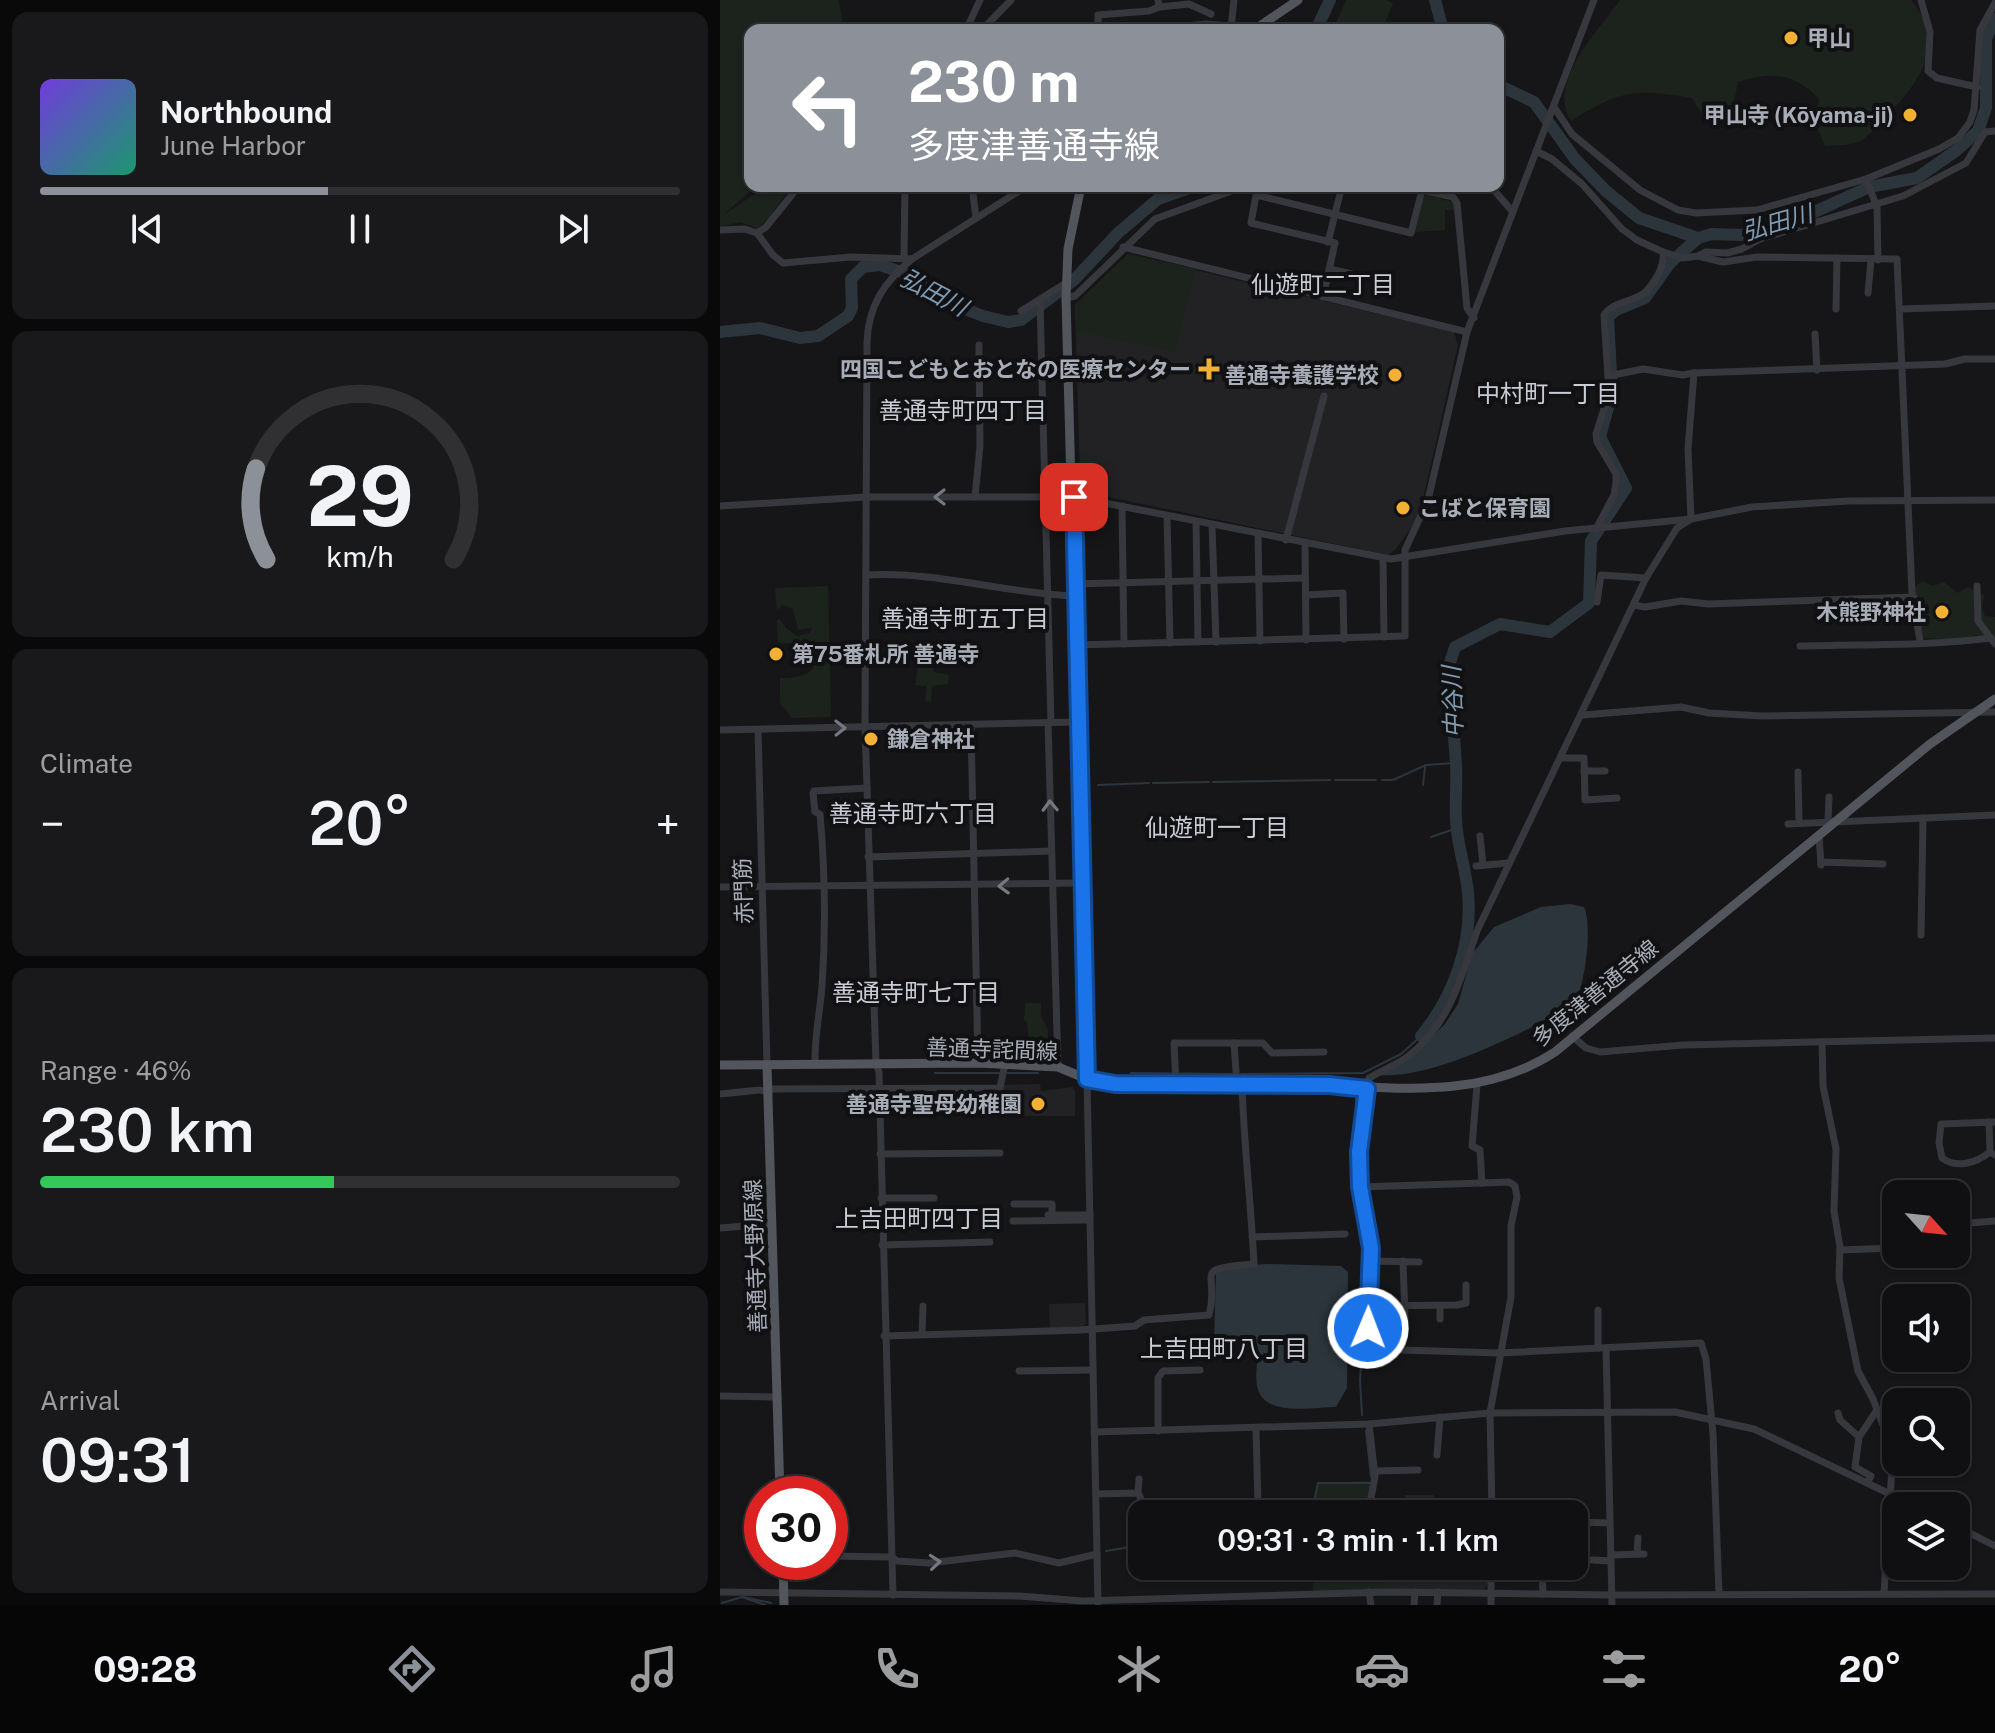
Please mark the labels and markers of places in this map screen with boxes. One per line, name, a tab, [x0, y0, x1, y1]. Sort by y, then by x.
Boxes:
place label: 甲山	[1807, 25, 1851, 51]
marker: 甲山	[1782, 29, 1800, 47]
place label: 甲山寺 (Kōyama-ji)	[1703, 102, 1894, 128]
marker: 甲山寺 (Kōyama-ji)	[1901, 106, 1919, 124]
place label: 四国こどもとおとなの医療センター	[840, 356, 1191, 382]
marker: 四国こどもとおとなの医療センター	[1198, 358, 1220, 380]
place label: 善通寺養護学校	[1225, 362, 1379, 388]
marker: 善通寺養護学校	[1386, 366, 1404, 384]
pin	[1040, 463, 1108, 531]
place label: こばと保育園	[1419, 495, 1551, 521]
marker: こばと保育園	[1394, 499, 1412, 517]
place label: 木熊野神社	[1816, 599, 1926, 625]
marker: 木熊野神社	[1933, 603, 1951, 621]
place label: 第75番札所 善通寺	[792, 641, 980, 667]
marker: 第75番札所 善通寺	[767, 645, 785, 663]
place label: 鎌倉神社	[887, 726, 975, 752]
marker: 鎌倉神社	[862, 730, 880, 748]
place label: 善通寺聖母幼稚園	[846, 1091, 1022, 1117]
marker: 善通寺聖母幼稚園	[1029, 1095, 1047, 1113]

